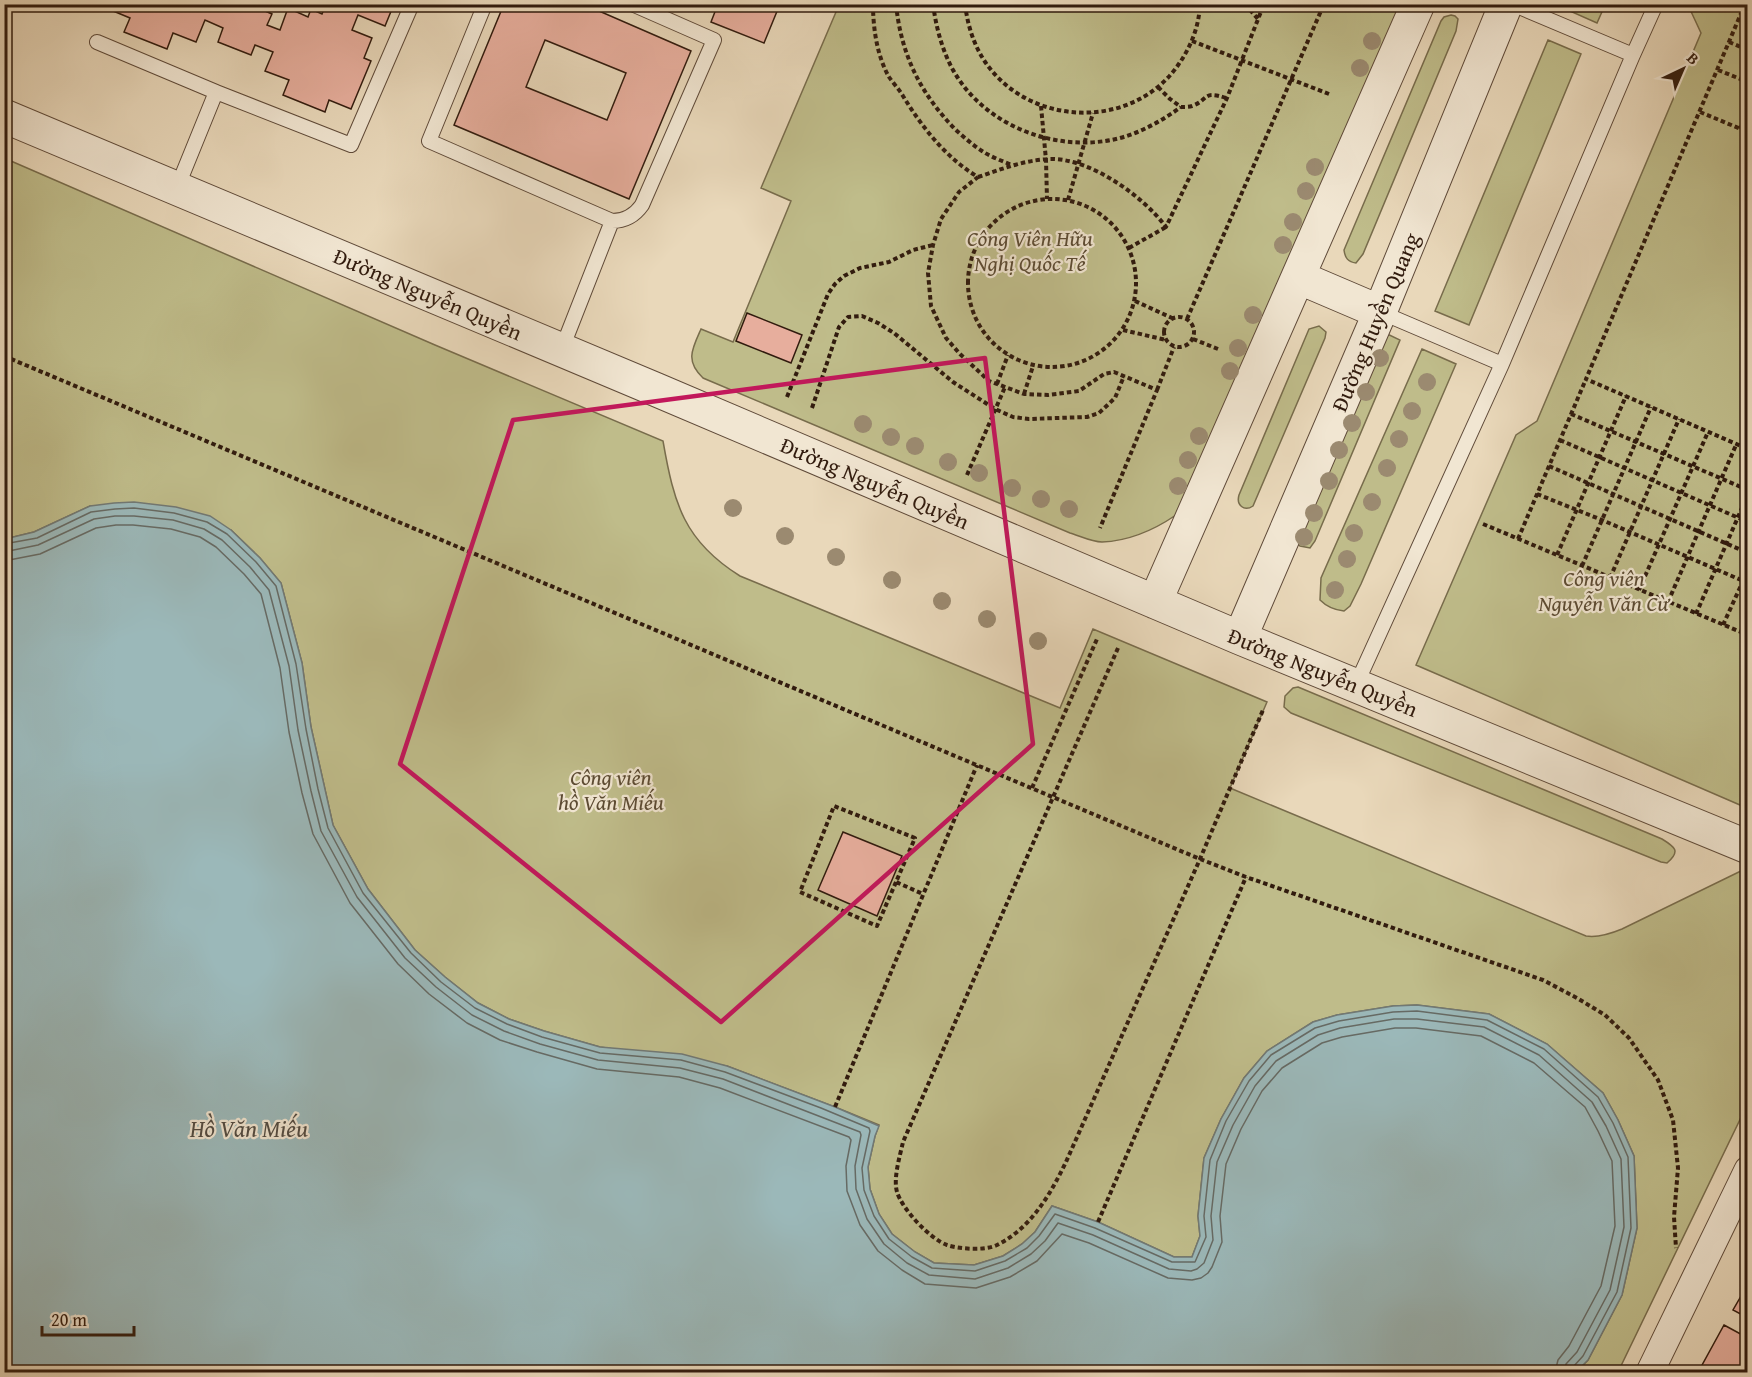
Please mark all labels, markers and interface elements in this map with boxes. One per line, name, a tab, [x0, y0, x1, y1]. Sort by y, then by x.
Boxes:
north arrow	[1653, 39, 1713, 99]
text: B	[1682, 46, 1705, 70]
park label: Công Viên Hữu Nghị Quốc Tế	[967, 222, 1093, 279]
street label: Đường Huyền Quang	[1323, 228, 1427, 416]
street label: Đường Nguyễn Quyền	[329, 240, 528, 348]
street label: Đường Nguyễn Quyền	[776, 429, 975, 537]
park label: Công viên Nguyễn Văn Cừ	[1537, 562, 1671, 619]
street label: Đường Nguyễn Quyền	[1223, 619, 1423, 725]
park label: Công viên hồ Văn Miếu	[558, 761, 664, 818]
water label: Hồ Văn Miếu	[189, 1111, 308, 1146]
scale bar	[42, 1299, 134, 1337]
text: 20 m	[51, 1306, 87, 1333]

